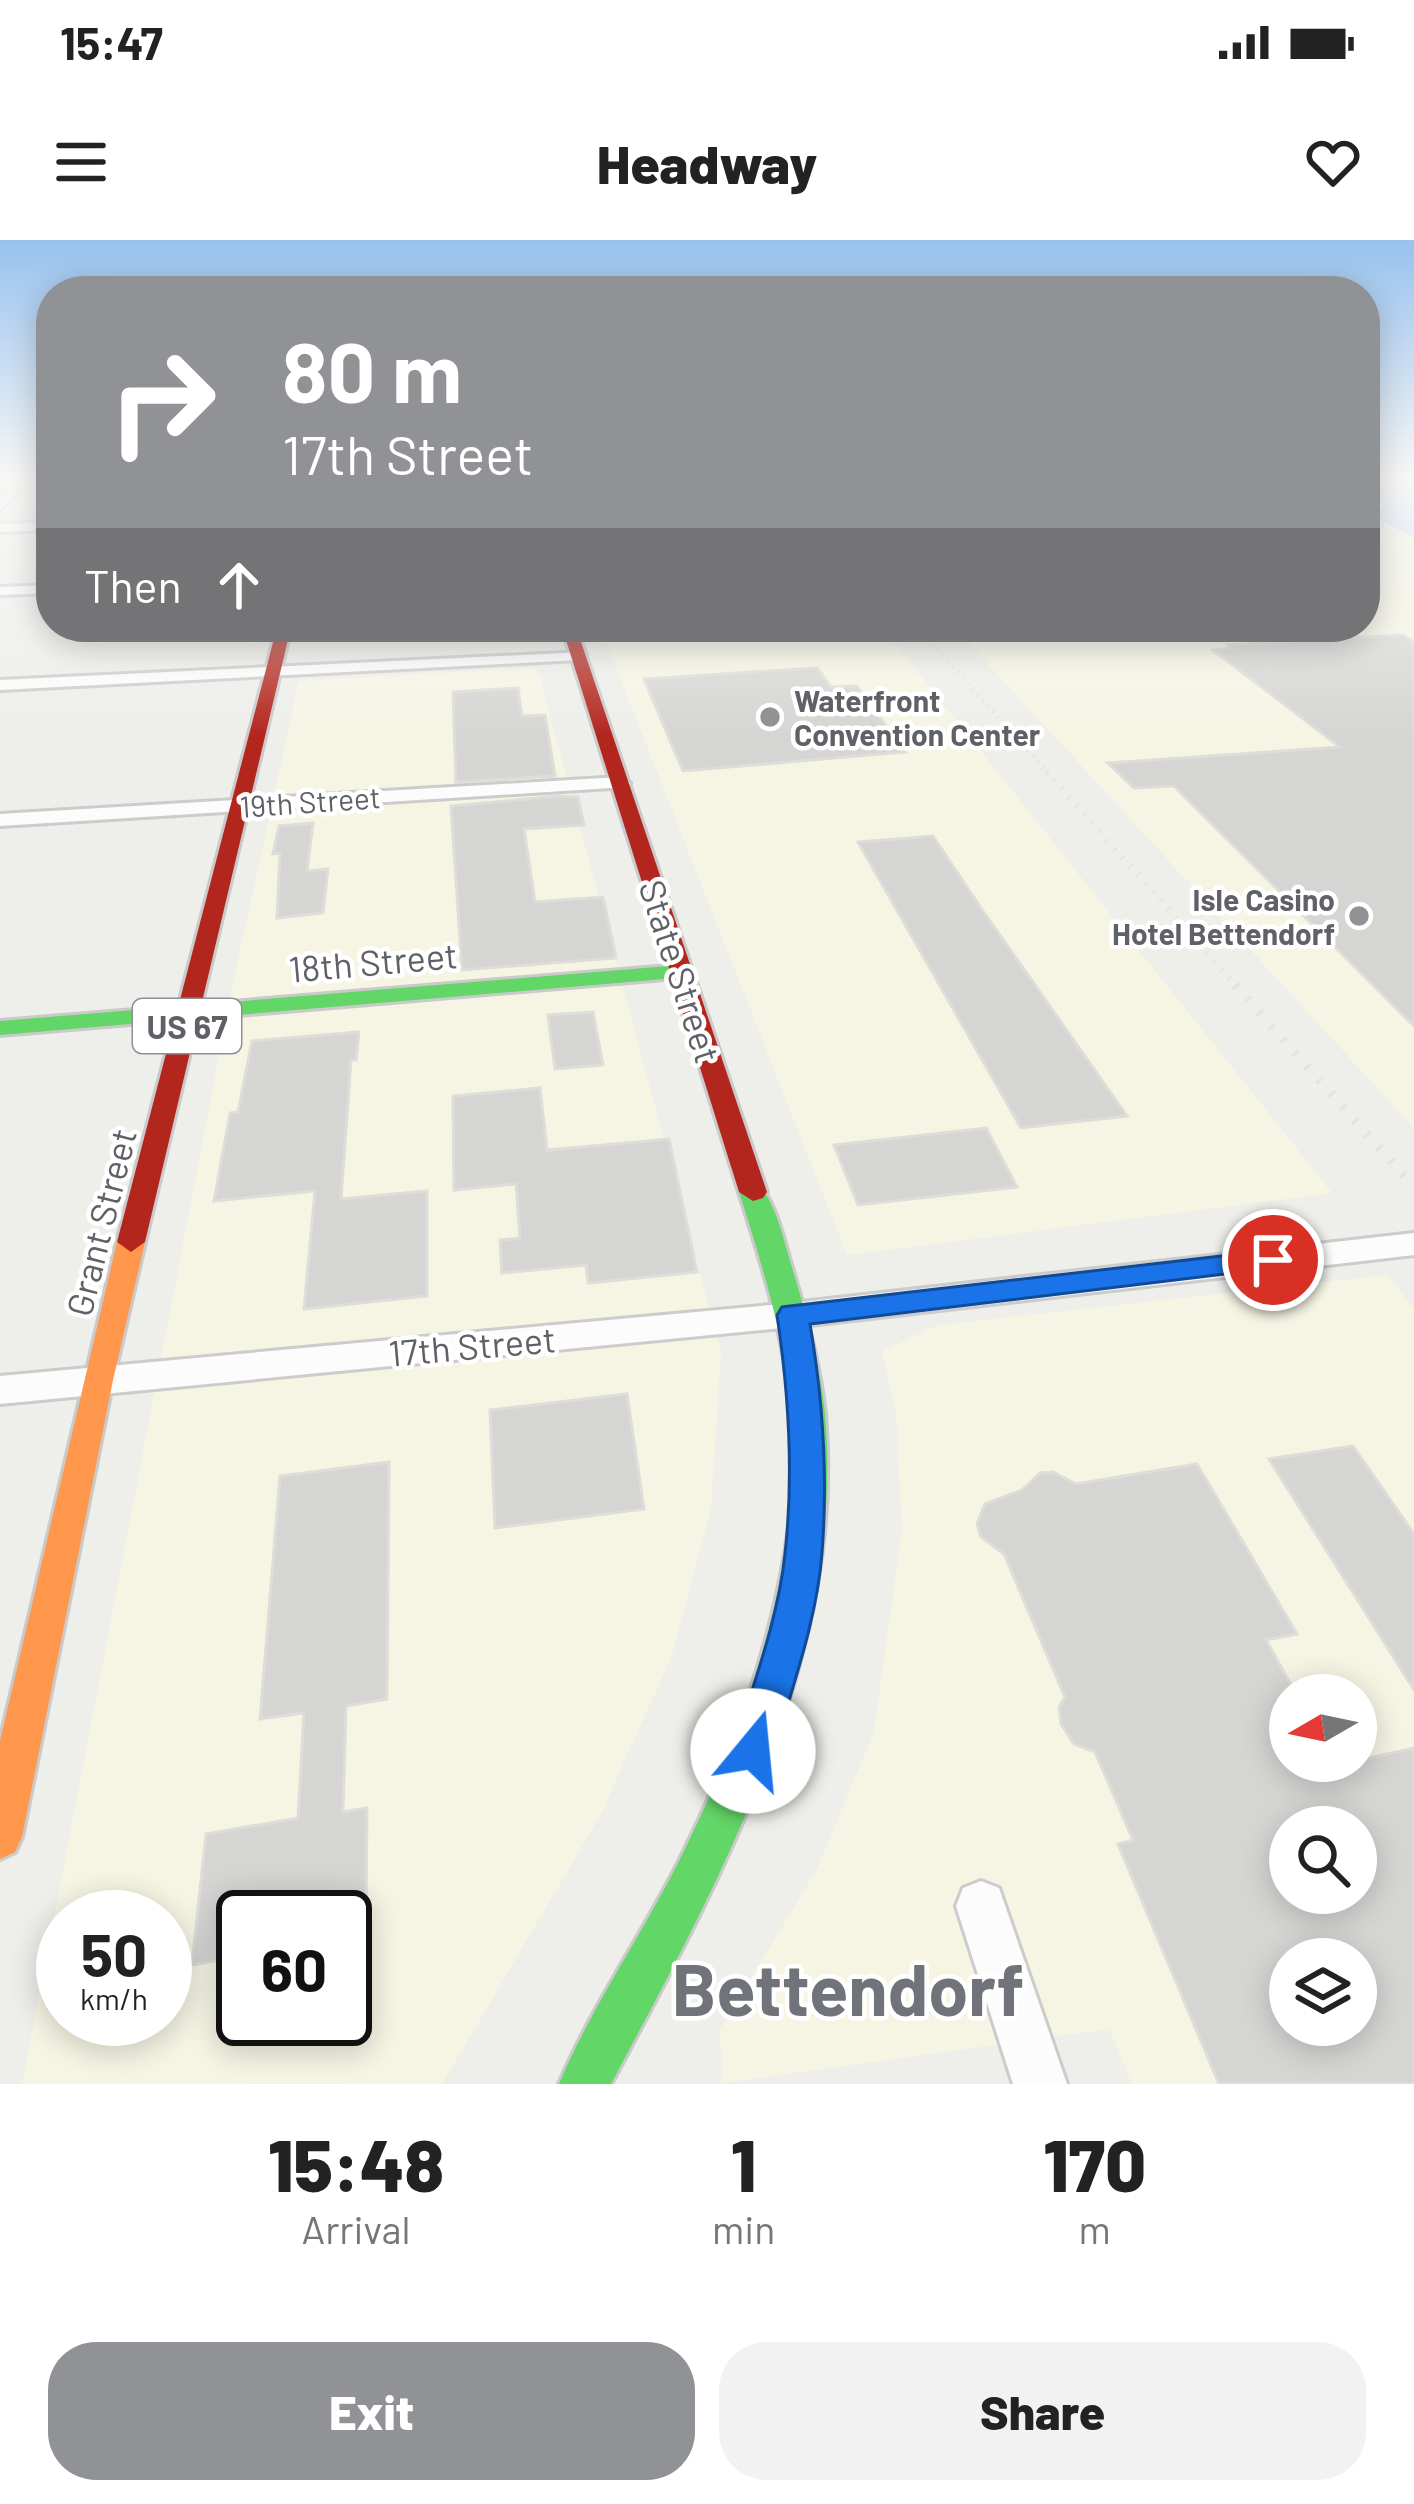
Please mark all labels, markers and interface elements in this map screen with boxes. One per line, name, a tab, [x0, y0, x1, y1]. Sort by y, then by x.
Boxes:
text: 15:47	[60, 15, 163, 69]
icon: menu	[48, 129, 114, 195]
icon: heart	[1300, 129, 1366, 195]
text: Headway	[597, 130, 817, 195]
text: 80 m	[282, 319, 462, 420]
icon: right	[84, 324, 240, 480]
text: 17th Street	[282, 421, 533, 486]
icon: ahead	[206, 552, 272, 618]
text: Then	[84, 558, 182, 612]
place label: Waterfront Convention Center	[794, 682, 1041, 752]
marker: Waterfront Convention Center	[757, 704, 783, 730]
street label: 19th Street	[238, 778, 382, 824]
street label: State Street	[631, 874, 731, 1068]
place label: Isle Casino Hotel Bettendorf	[1112, 881, 1335, 951]
marker: Isle Casino Hotel Bettendorf	[1346, 903, 1372, 929]
street label: 18th Street	[287, 932, 459, 990]
road number: US 67	[133, 999, 241, 1053]
street label: Grant Street	[56, 1124, 144, 1320]
pin	[1222, 1209, 1324, 1311]
icon: arrive	[1240, 1227, 1306, 1293]
street label: 17th Street	[387, 1316, 557, 1374]
north arrow	[1269, 1674, 1377, 1782]
map controls	[1269, 1674, 1377, 2046]
position arrow	[690, 1688, 816, 1814]
button: search	[1269, 1806, 1377, 1914]
speed limit sign: 60	[216, 1890, 372, 2046]
text: 50	[81, 1917, 147, 1989]
button: layers	[1269, 1938, 1377, 2046]
district label: Bettendorf	[672, 1944, 1024, 2030]
text: km/h	[80, 1980, 148, 2016]
text: 15:48	[268, 2120, 444, 2206]
text: 1	[731, 2120, 756, 2206]
text: 170	[1043, 2120, 1146, 2206]
text: Arrival	[302, 2205, 411, 2252]
text: min	[712, 2205, 775, 2252]
text: m	[1078, 2205, 1111, 2252]
button: Exit	[48, 2342, 695, 2480]
button: Share	[719, 2342, 1366, 2480]

